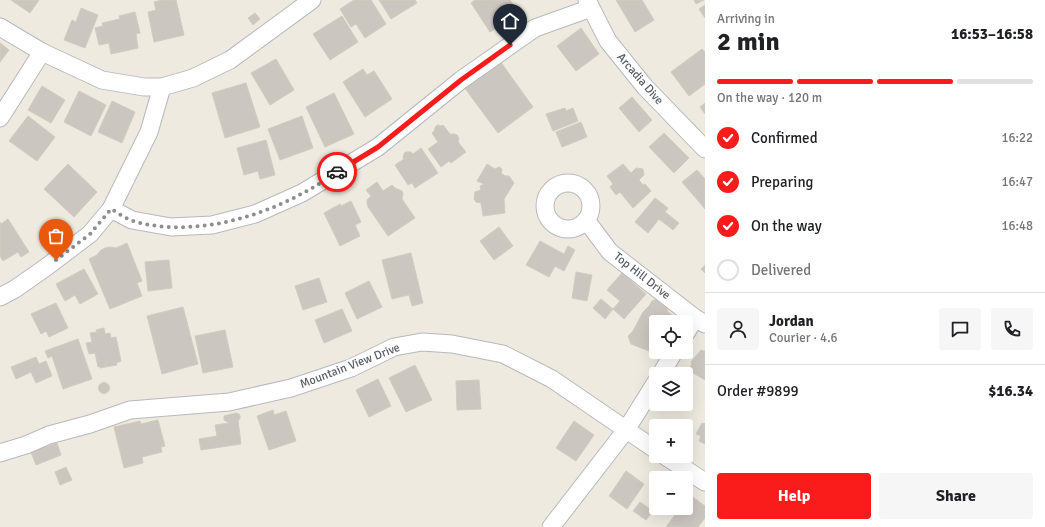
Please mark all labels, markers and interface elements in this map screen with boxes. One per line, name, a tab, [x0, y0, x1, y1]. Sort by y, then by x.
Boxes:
pin	[493, 4, 527, 45]
icon: home	[499, 10, 521, 32]
text: Arriving in	[717, 11, 775, 27]
text: 16:53–16:58	[951, 25, 1033, 43]
text: 2 min	[717, 26, 780, 58]
street label: Arcadia Dive	[613, 50, 667, 108]
text: On the way · 120 m	[717, 90, 822, 106]
icon: check	[717, 127, 739, 149]
text: Confirmed	[751, 129, 818, 147]
text: 16:22	[1001, 130, 1033, 146]
courier	[317, 152, 357, 192]
icon: car	[326, 161, 348, 183]
icon: check	[717, 171, 739, 193]
text: Preparing	[751, 173, 814, 191]
text: 16:47	[1001, 174, 1033, 190]
icon: check	[717, 215, 739, 237]
text: On the way	[751, 217, 822, 235]
text: 16:48	[1001, 218, 1033, 234]
pin	[39, 219, 73, 260]
icon: bag	[45, 225, 67, 247]
street label: Top Hill Drive	[611, 249, 673, 303]
text: Delivered	[751, 261, 811, 279]
button: person	[717, 308, 759, 350]
button: chat	[939, 308, 981, 350]
button: phone	[991, 308, 1033, 350]
text: Jordan	[769, 312, 814, 330]
map controls	[649, 315, 693, 515]
button: locate	[649, 315, 693, 359]
text: Courier · 4.6	[769, 330, 838, 346]
street label: Mountain View Drive	[298, 340, 402, 392]
button: layers	[649, 367, 693, 411]
text: Order #9899	[717, 382, 799, 400]
text: $16.34	[988, 382, 1033, 400]
button: +	[649, 419, 693, 463]
button: −	[649, 471, 693, 515]
button: Help	[717, 473, 871, 519]
button: Share	[879, 473, 1033, 519]

